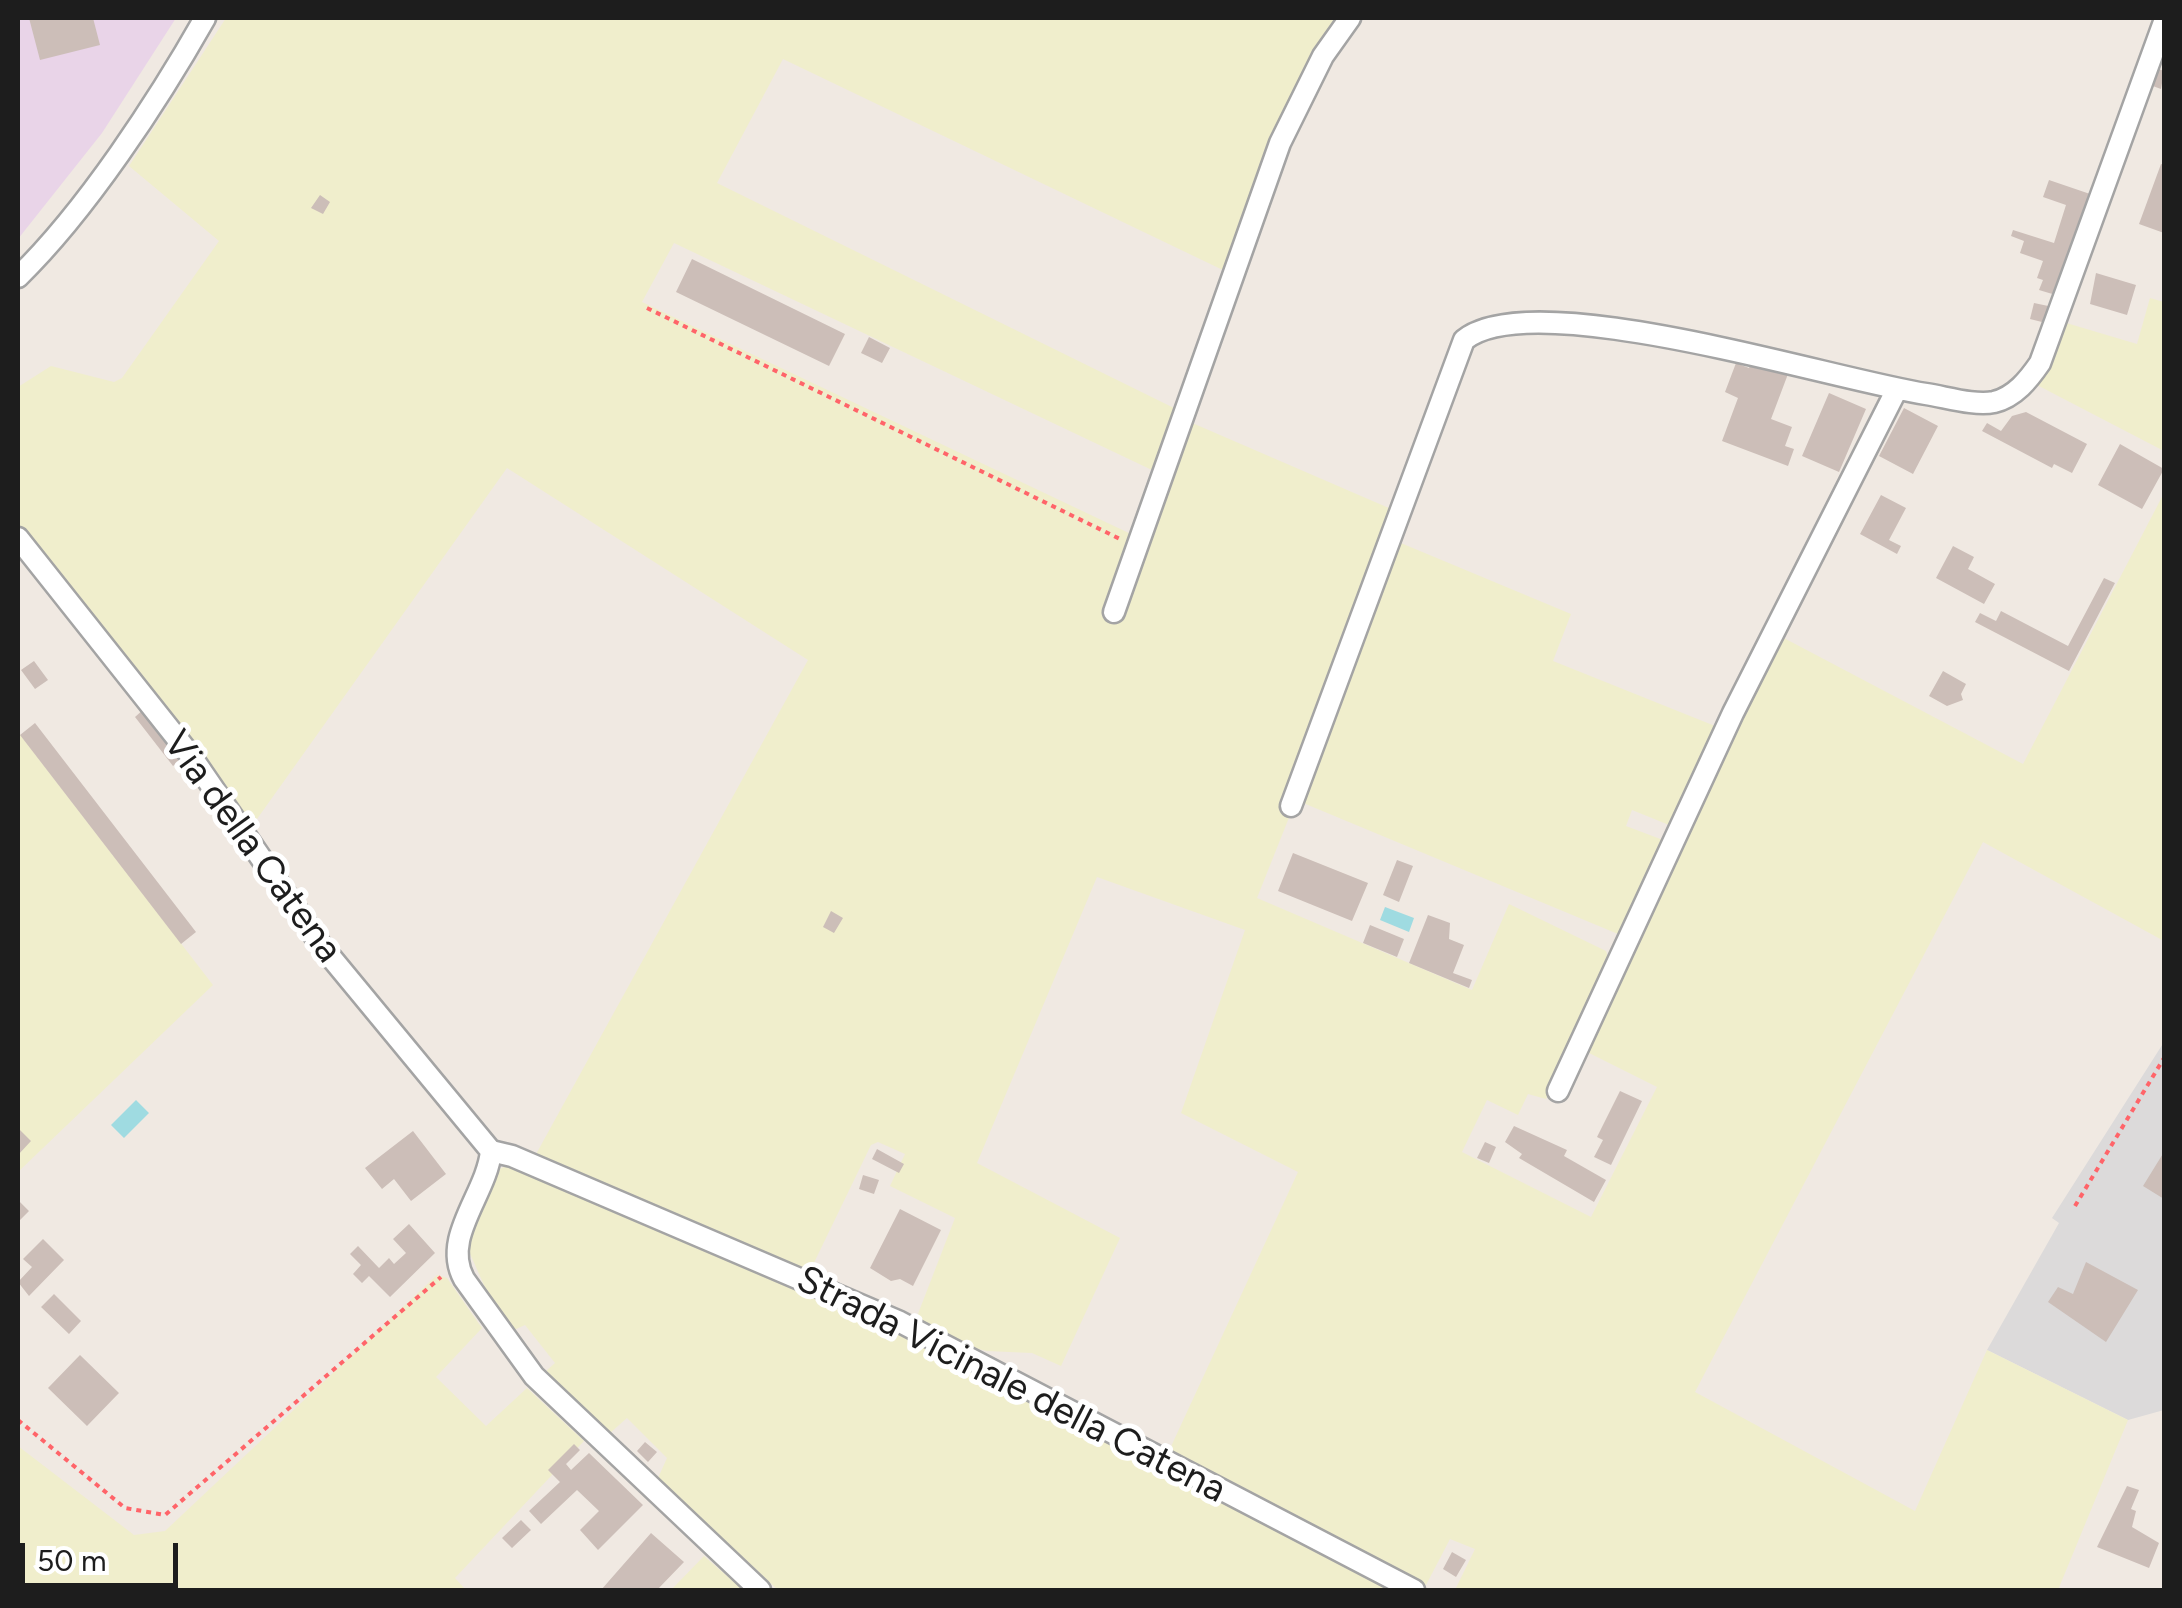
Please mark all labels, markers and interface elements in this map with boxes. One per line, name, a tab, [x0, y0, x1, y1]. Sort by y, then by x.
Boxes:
street label: Via della Catena	[153, 722, 351, 972]
street label: Strada Vicinale della Catena	[789, 1257, 1233, 1513]
scale bar	[25, 1523, 182, 1585]
text: 50 m	[37, 1542, 106, 1579]

